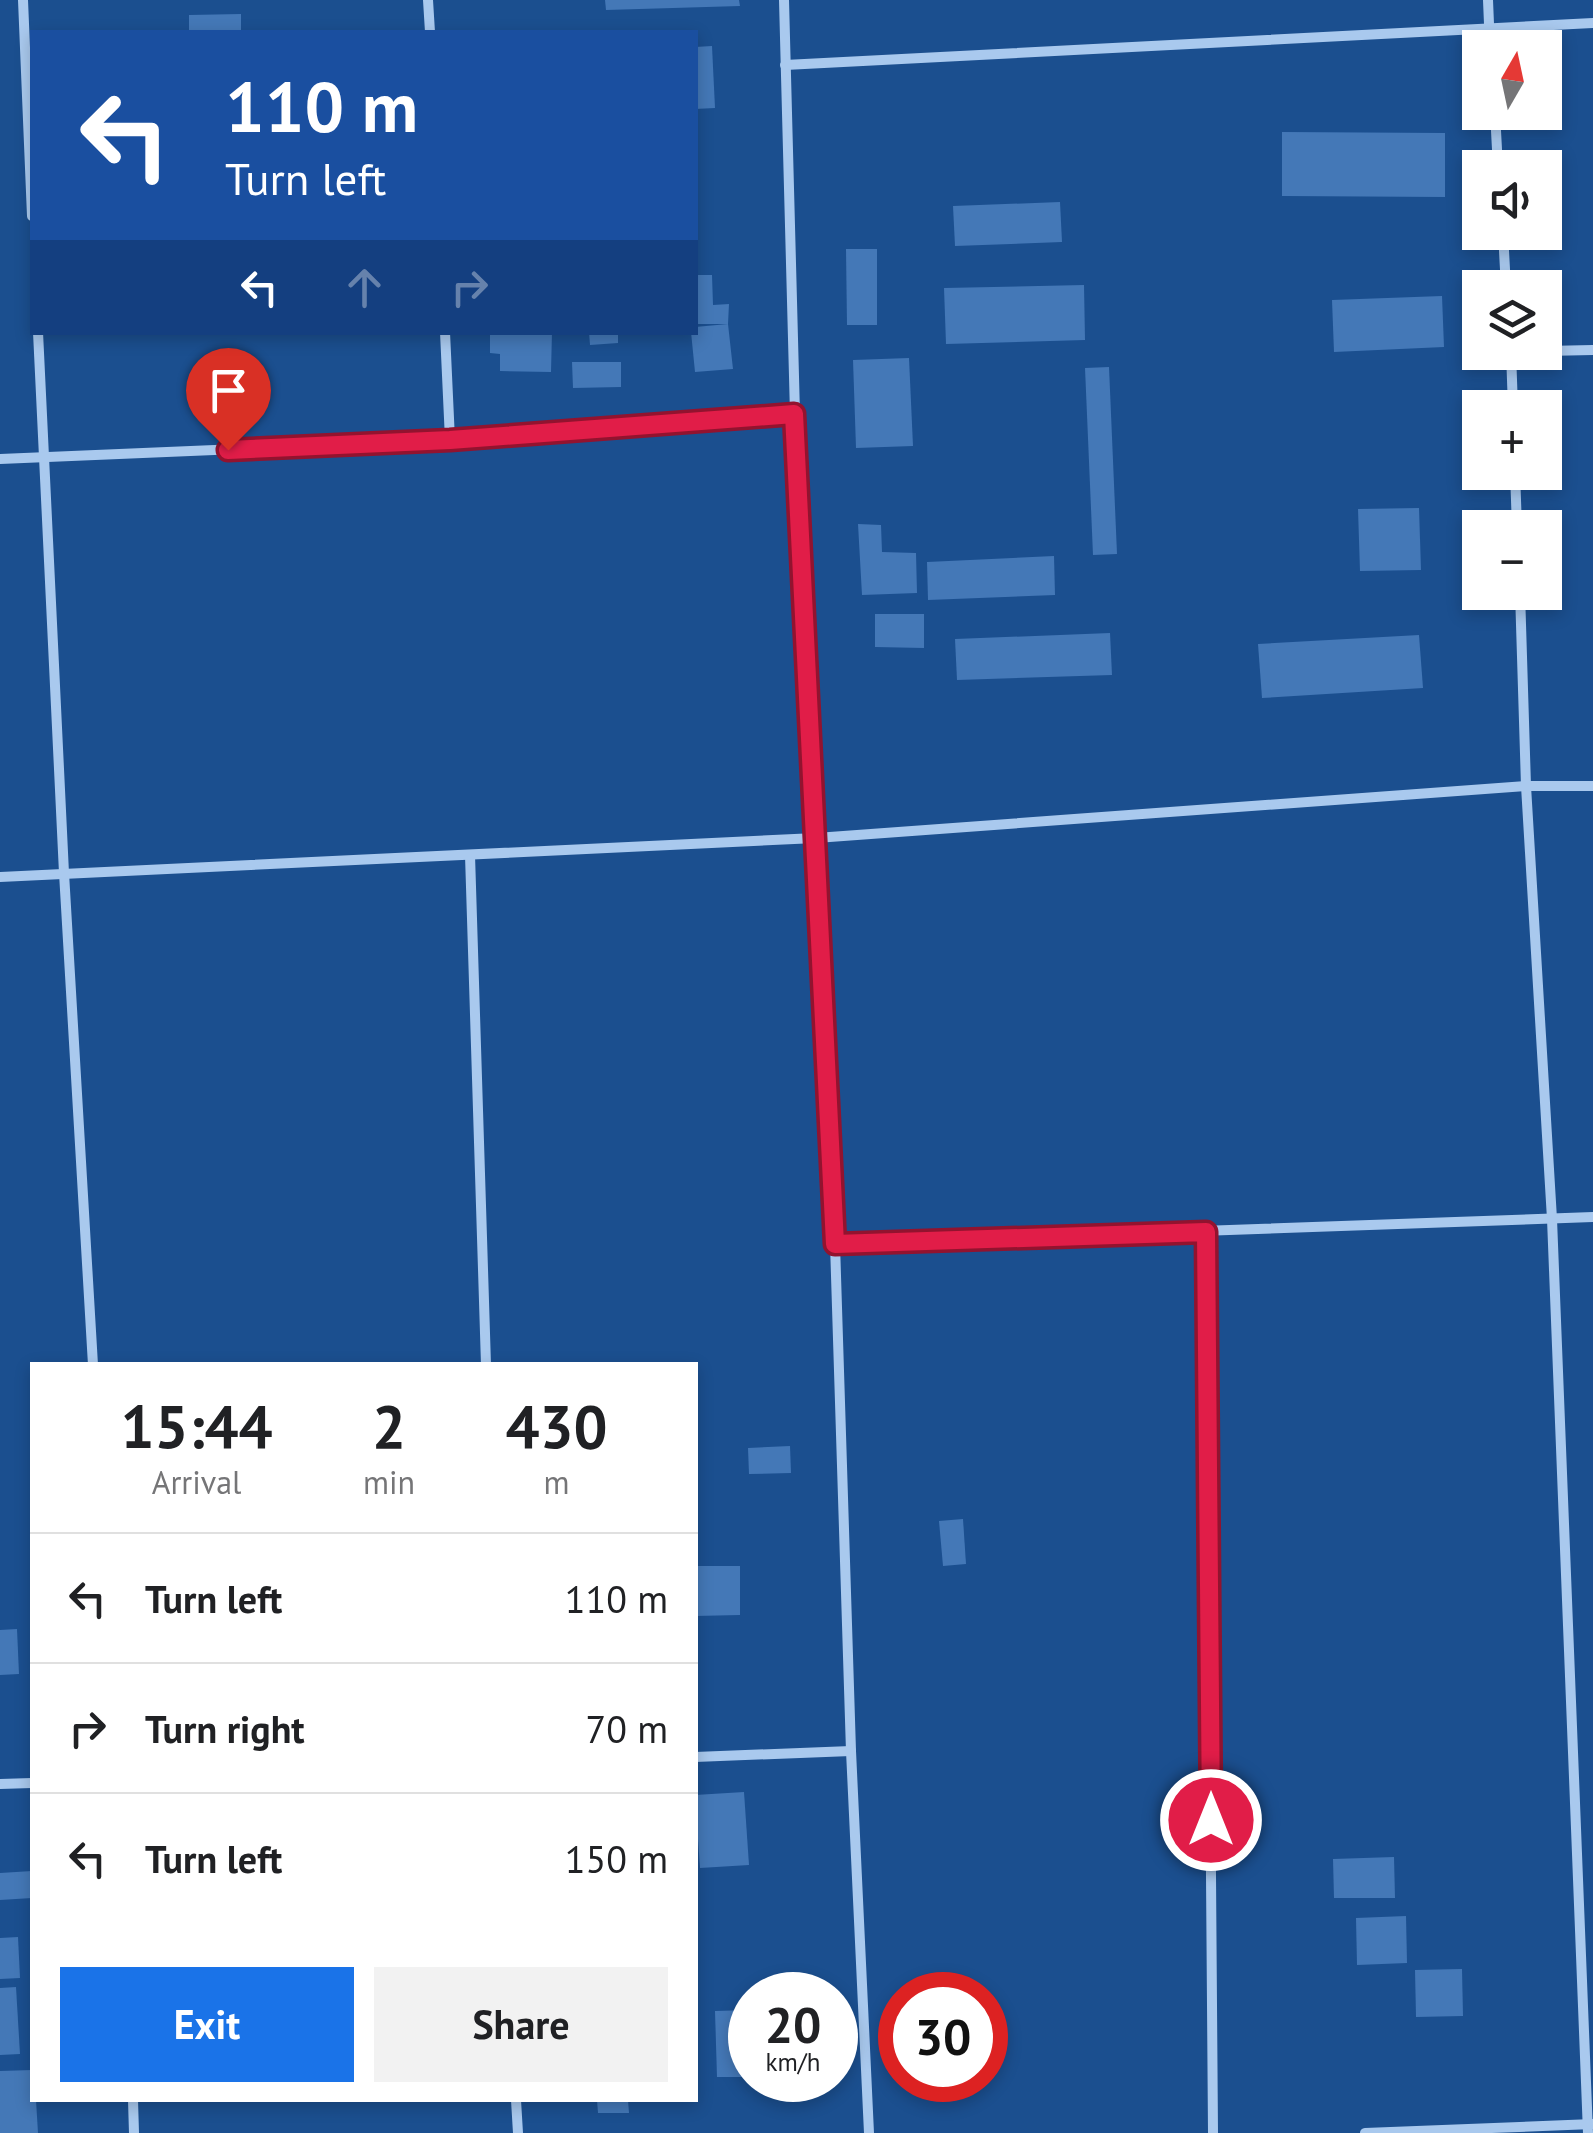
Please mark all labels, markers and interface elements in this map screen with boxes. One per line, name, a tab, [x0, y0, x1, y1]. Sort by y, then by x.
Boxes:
north arrow	[1462, 30, 1562, 130]
map controls	[1462, 30, 1562, 610]
text: 110 m	[225, 61, 418, 151]
icon: left	[60, 70, 190, 200]
text: Turn left	[225, 149, 386, 207]
button: sound	[1462, 150, 1562, 250]
icon: left	[232, 260, 287, 315]
icon: ahead	[337, 260, 392, 315]
icon: right	[442, 260, 497, 315]
button: layers	[1462, 270, 1562, 370]
pin	[186, 348, 271, 451]
icon: arrive	[201, 363, 256, 418]
button: +	[1462, 390, 1562, 490]
button: −	[1462, 510, 1562, 610]
text: 15:44	[120, 1387, 273, 1465]
text: 2	[372, 1387, 406, 1465]
text: 430	[506, 1387, 608, 1465]
text: Arrival	[152, 1461, 241, 1503]
text: min	[363, 1461, 415, 1503]
text: m	[544, 1461, 570, 1503]
icon: left	[60, 1571, 115, 1626]
text: Turn left	[145, 1574, 282, 1623]
text: 110 m	[565, 1574, 668, 1623]
icon: right	[60, 1701, 115, 1756]
text: Turn right	[145, 1704, 305, 1753]
text: 70 m	[586, 1704, 668, 1753]
position arrow	[1159, 1768, 1263, 1872]
icon: left	[60, 1831, 115, 1886]
text: Turn left	[145, 1834, 282, 1883]
text: 150 m	[565, 1834, 668, 1883]
button: Exit	[60, 1967, 354, 2082]
button: Share	[374, 1967, 668, 2082]
speed limit sign: 30	[878, 1972, 1008, 2102]
text: 20	[765, 1992, 821, 2057]
text: km/h	[766, 2046, 820, 2078]

